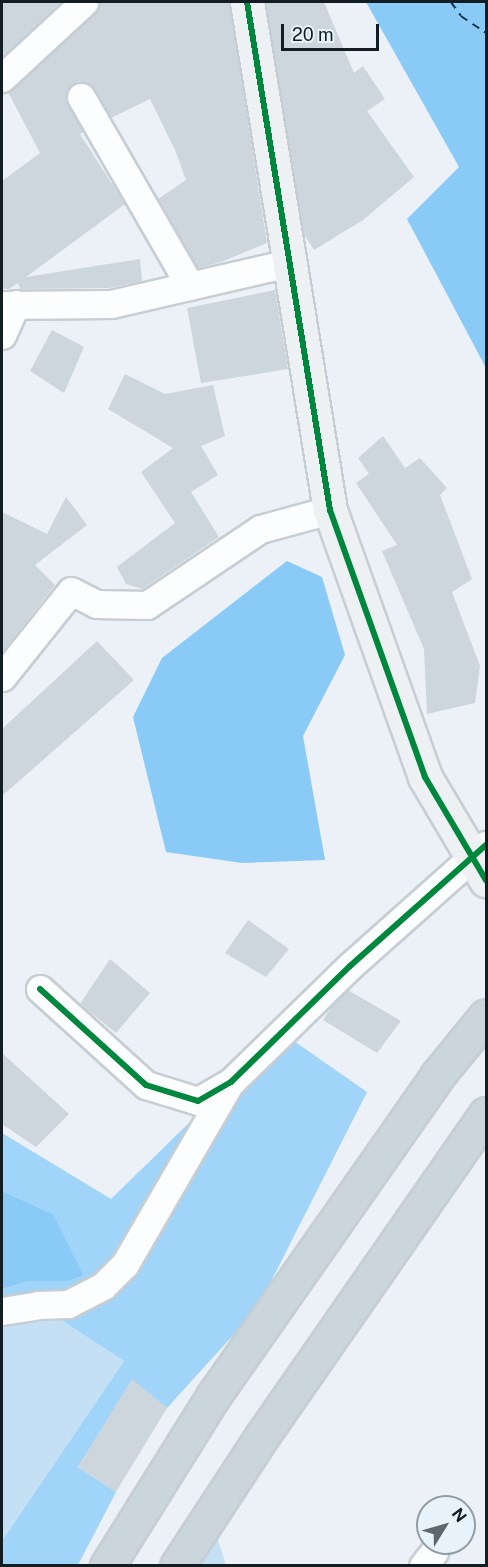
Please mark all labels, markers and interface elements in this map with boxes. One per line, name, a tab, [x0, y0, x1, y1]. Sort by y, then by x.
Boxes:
scale bar	[284, 12, 382, 50]
text: 20 m	[292, 24, 334, 45]
north arrow	[416, 1495, 476, 1555]
text: N	[448, 1504, 471, 1526]

